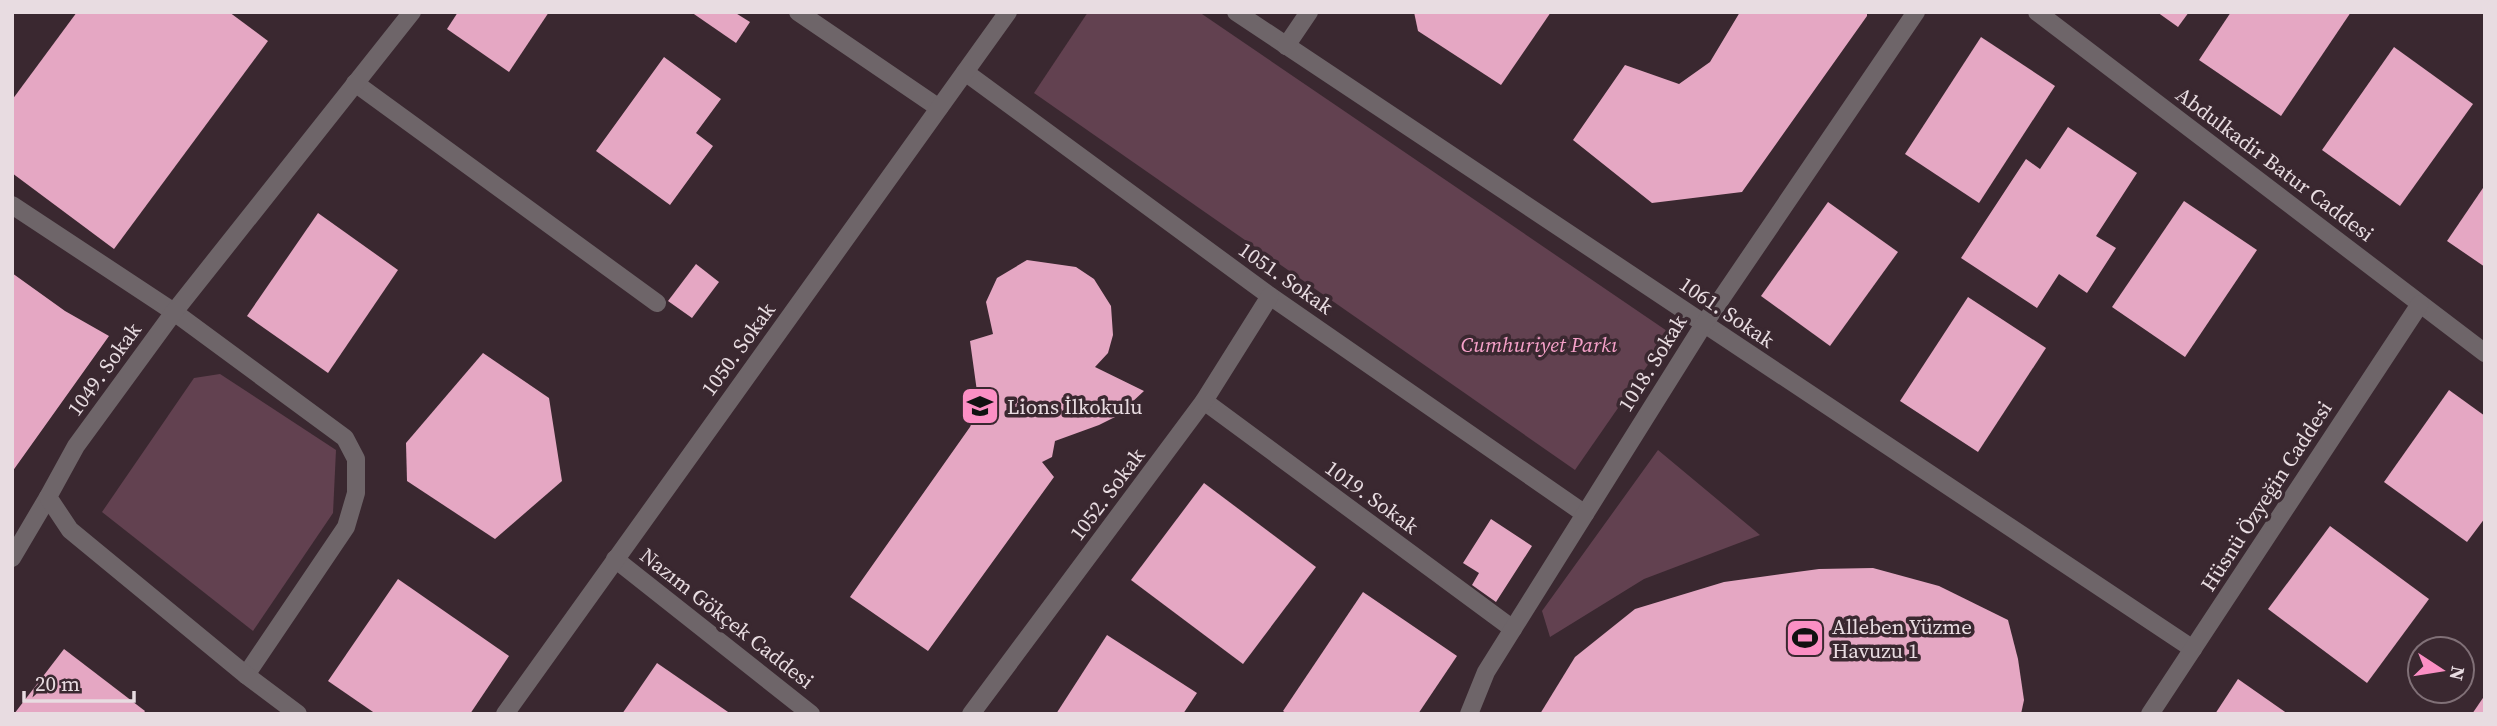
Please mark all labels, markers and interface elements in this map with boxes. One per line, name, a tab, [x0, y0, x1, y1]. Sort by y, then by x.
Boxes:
street label: Abdulkadir Batur Caddesi	[2170, 80, 2380, 248]
street label: 1051. Sokak	[1233, 235, 1339, 321]
street label: 1061. Sokak	[1674, 270, 1781, 355]
street label: 1050. Sokak	[694, 296, 782, 402]
street label: 1018. Sokak	[1611, 309, 1693, 417]
street label: 1049. Sokak	[60, 316, 148, 422]
park label: Cumhuriyet Parkı	[1461, 330, 1618, 359]
school or university icon: Lions İlkokulu	[959, 385, 1001, 427]
place label: Lions İlkokulu	[1007, 392, 1143, 421]
street label: Hüsnü Özyeğin Caddesi	[2194, 395, 2338, 597]
street label: 1052. Sokak	[1063, 441, 1152, 546]
street label: 1019. Sokak	[1319, 453, 1425, 541]
street label: Nazım Gökçek Caddesi	[634, 541, 820, 695]
place label: Alleben Yüzme Havuzu 1	[1832, 612, 1972, 665]
sports icon: Alleben Yüzme Havuzu 1	[1784, 617, 1826, 659]
north arrow	[2406, 635, 2476, 705]
scale bar	[24, 660, 135, 704]
text: N	[2443, 664, 2472, 683]
text: 20 m	[35, 669, 80, 698]

